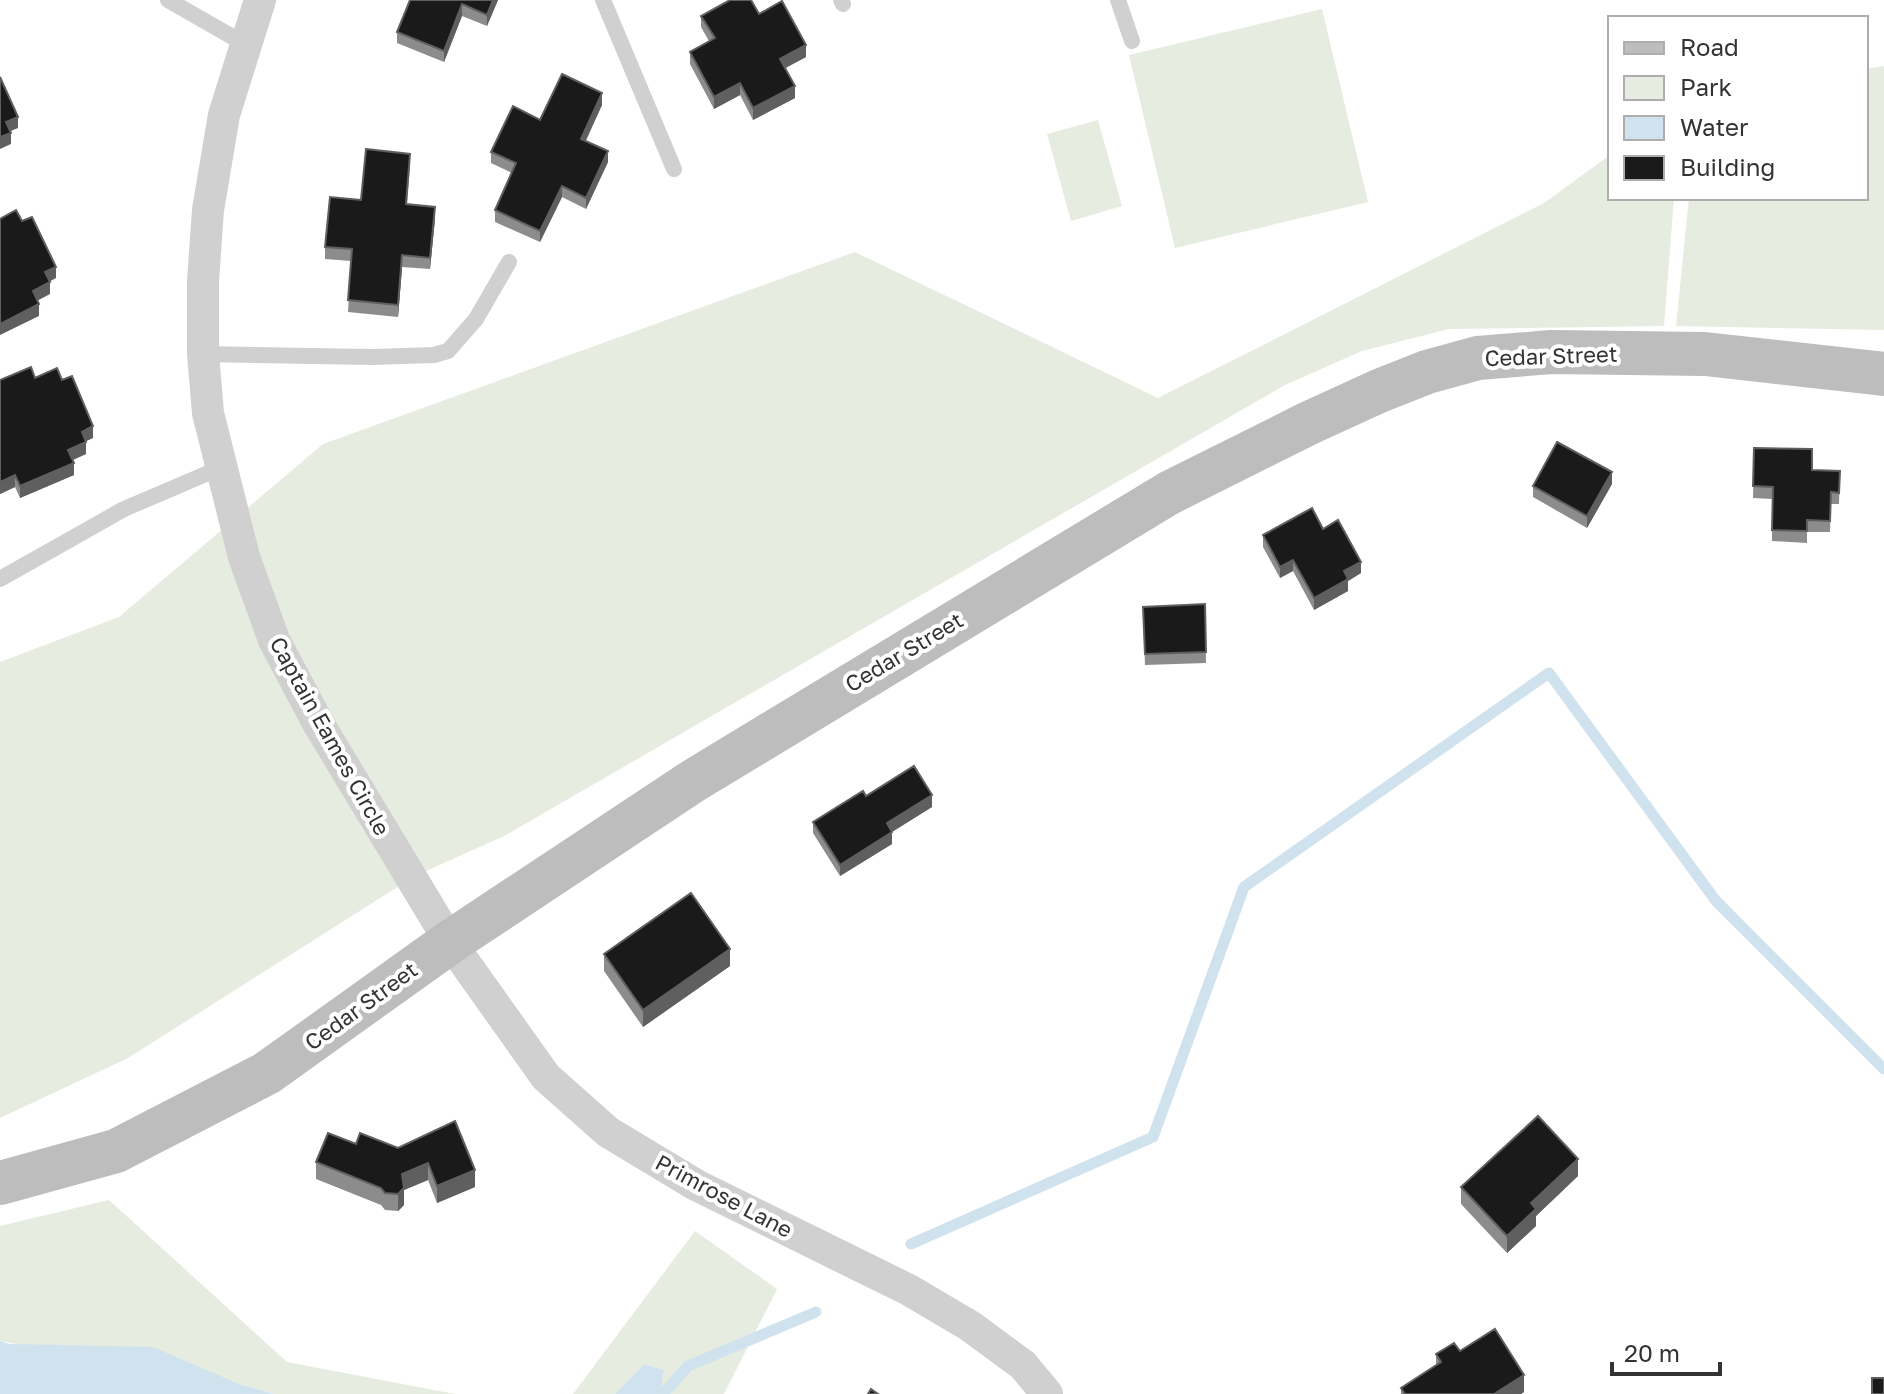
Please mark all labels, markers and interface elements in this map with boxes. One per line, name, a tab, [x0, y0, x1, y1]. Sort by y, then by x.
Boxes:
legend	[1608, 16, 1868, 200]
text: Road	[1680, 32, 1739, 61]
text: Park	[1680, 72, 1732, 101]
text: Water	[1680, 112, 1748, 141]
text: Building	[1680, 152, 1775, 181]
street label: Cedar Street	[1484, 340, 1618, 371]
street label: Cedar Street	[840, 606, 968, 697]
street label: Captain Eames Circle	[265, 632, 396, 840]
street label: Cedar Street	[299, 956, 422, 1056]
street label: Primrose Lane	[651, 1148, 797, 1243]
scale bar	[1612, 1326, 1720, 1376]
text: 20 m	[1624, 1338, 1680, 1367]

